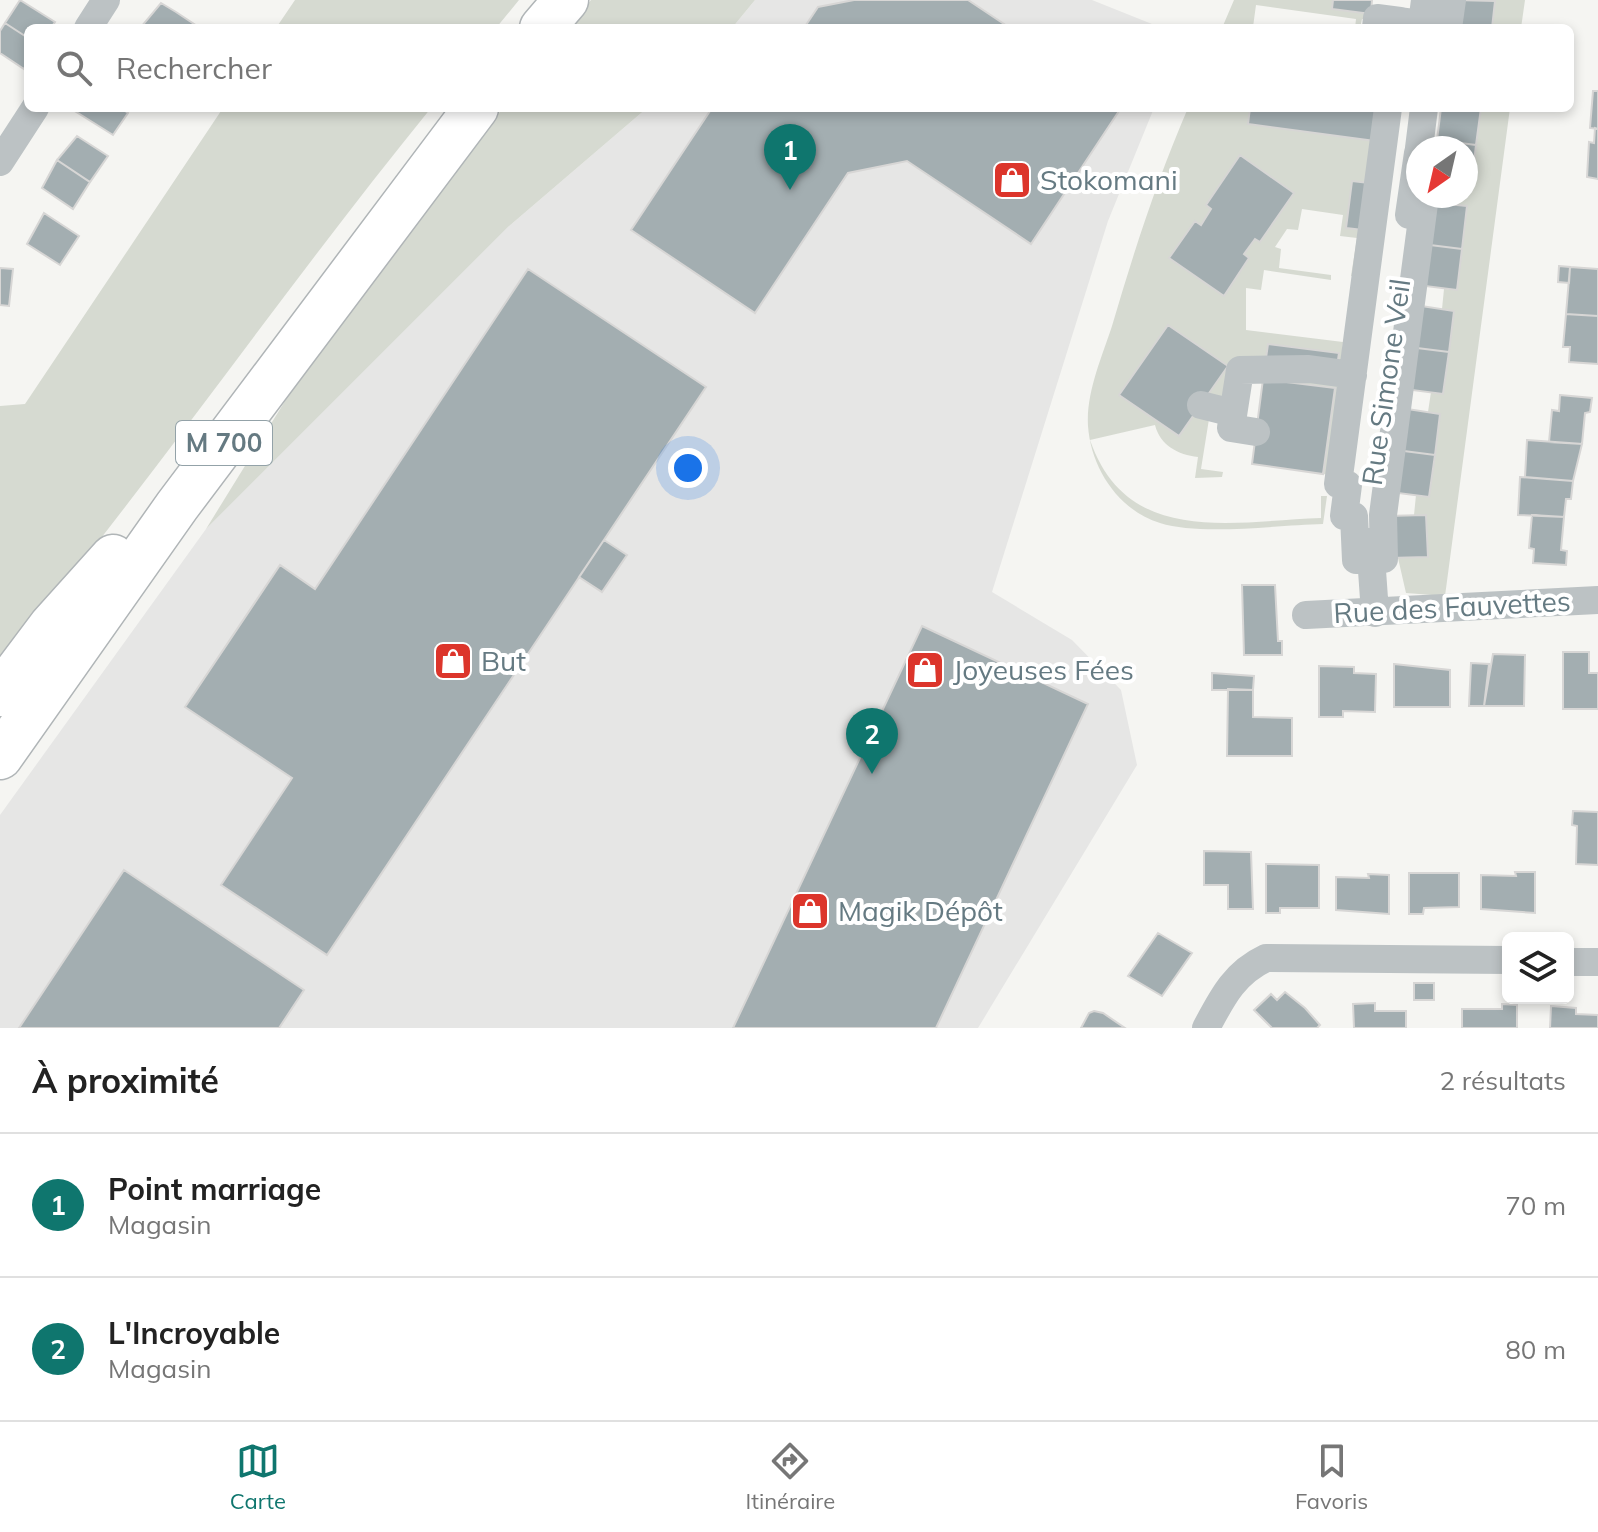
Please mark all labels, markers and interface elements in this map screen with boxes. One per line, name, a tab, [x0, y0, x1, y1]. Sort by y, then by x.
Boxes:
search box	[24, 24, 1574, 112]
icon: search	[52, 46, 96, 90]
text: Rechercher	[116, 49, 272, 87]
pin: 1	[764, 124, 816, 190]
north arrow	[1406, 136, 1478, 208]
shop icon: Stokomani	[991, 159, 1033, 201]
place label: Stokomani	[1040, 162, 1178, 197]
street label: Rue Simone Veil	[1354, 276, 1417, 487]
road number: M 700	[176, 421, 272, 465]
your location	[668, 448, 708, 488]
street label: Rue des Fauvettes	[1332, 583, 1571, 630]
shop icon: But	[432, 640, 474, 682]
place label: But	[481, 643, 526, 678]
shop icon: Joyeuses Fées	[904, 649, 946, 691]
place label: Joyeuses Fées	[953, 652, 1134, 687]
pin: 2	[846, 708, 898, 774]
shop icon: Magik Dépôt	[789, 890, 831, 932]
place label: Magik Dépôt	[838, 893, 1003, 928]
map controls	[1502, 932, 1574, 1004]
button: layers	[1502, 932, 1574, 1004]
text: À proximité	[32, 1059, 219, 1102]
text: 2 résultats	[1439, 1064, 1566, 1097]
text: Point marriage	[108, 1170, 321, 1208]
text: 1	[50, 1189, 66, 1222]
text: 70 m	[1505, 1189, 1566, 1222]
text: Magasin	[108, 1208, 212, 1241]
text: L'Incroyable	[108, 1314, 280, 1352]
text: 2	[50, 1333, 66, 1366]
text: 80 m	[1505, 1333, 1566, 1366]
text: Magasin	[108, 1352, 212, 1385]
tab: Carte	[230, 1439, 286, 1515]
tab: Itinéraire	[746, 1439, 835, 1515]
tab: Favoris	[1295, 1439, 1368, 1515]

